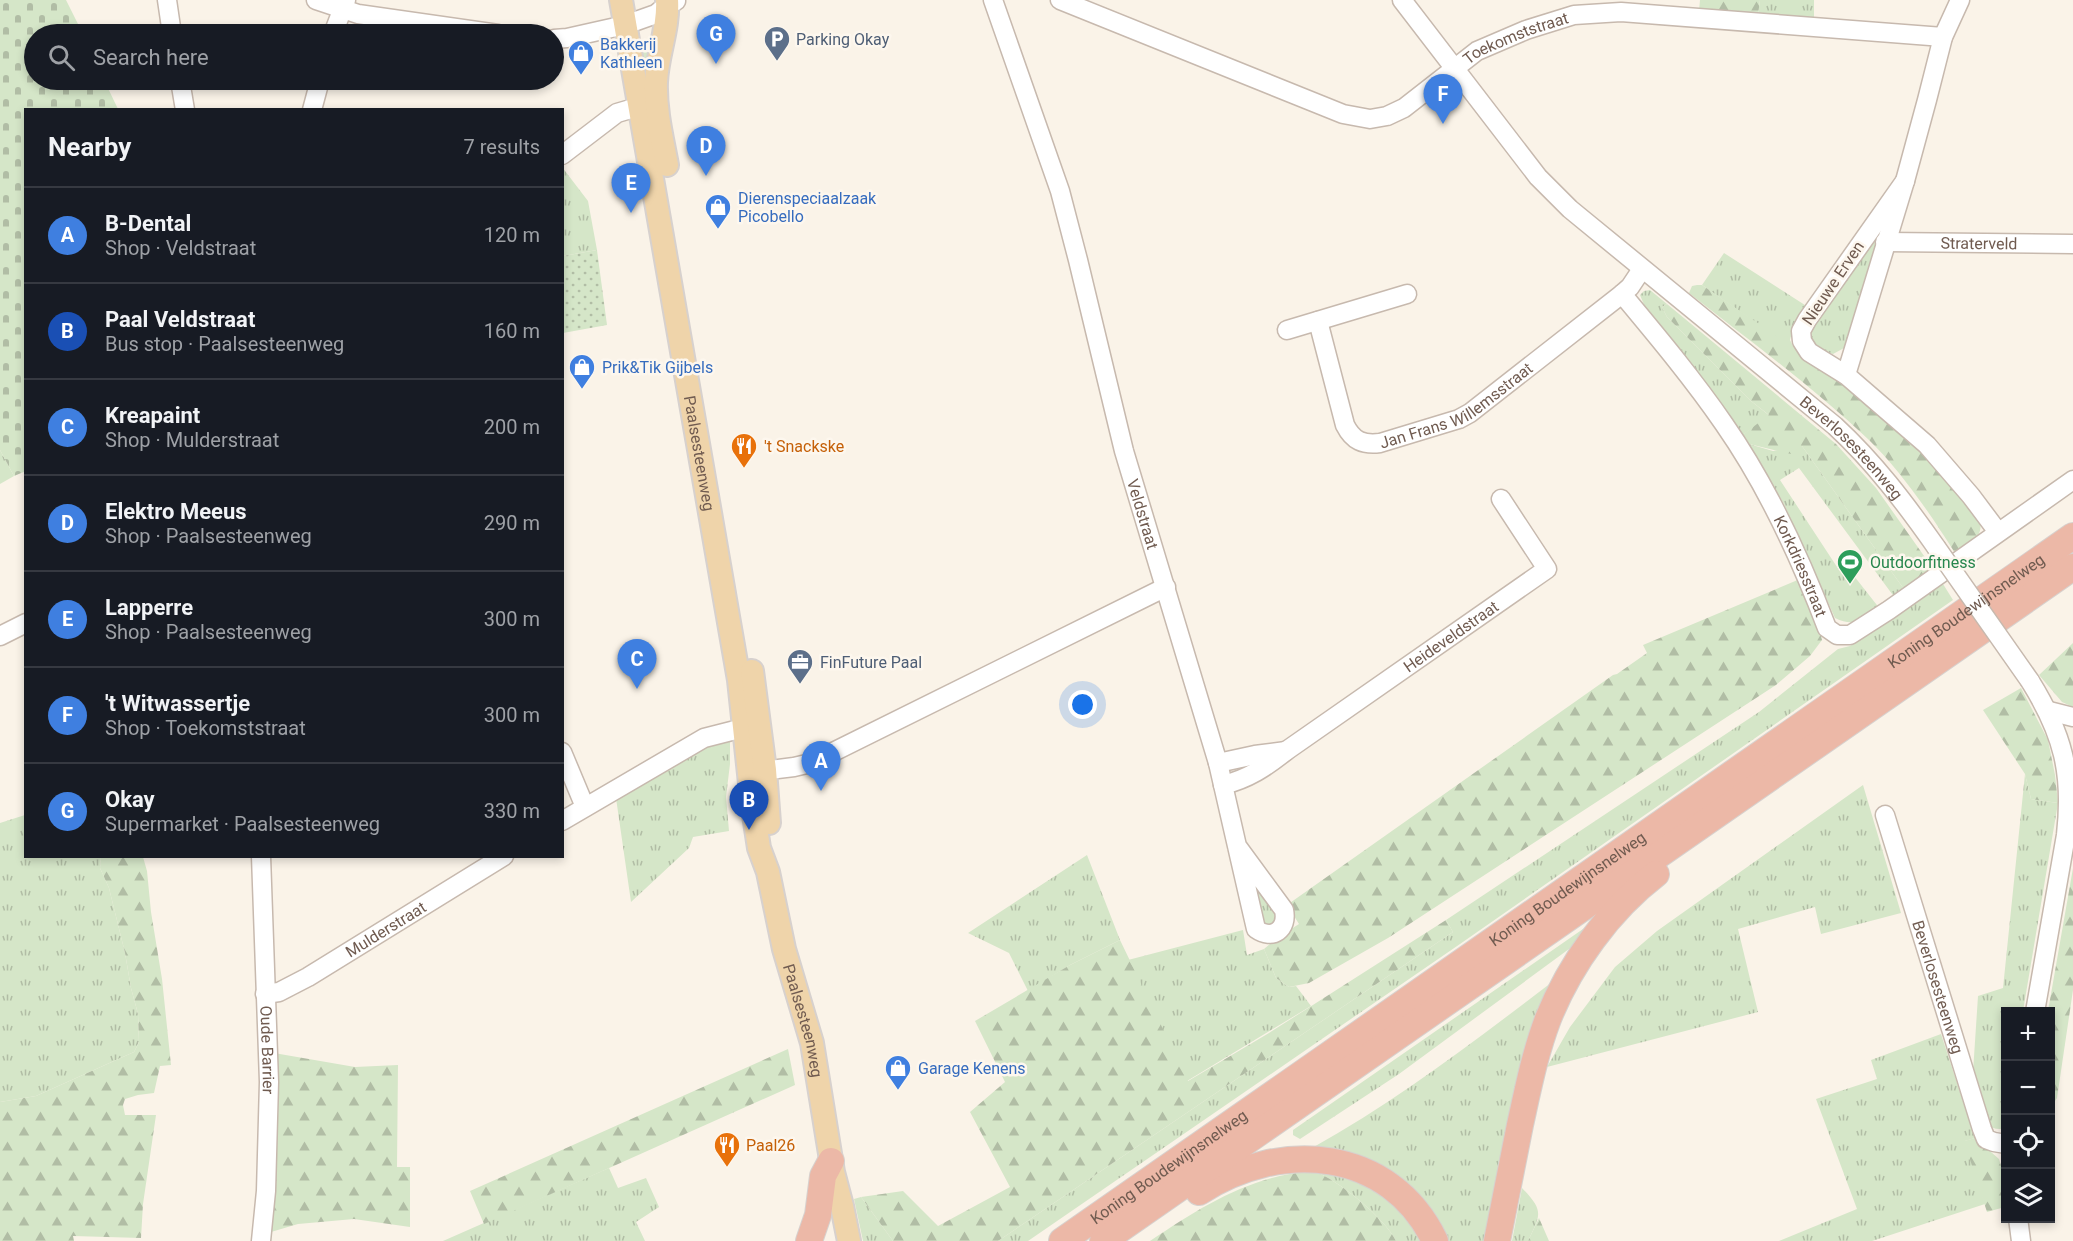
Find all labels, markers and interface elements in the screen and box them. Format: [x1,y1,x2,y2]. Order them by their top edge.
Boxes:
street label: Toekomststraat [1459,8,1571,68]
pin: G [696,14,736,64]
search box [24,24,564,90]
parking icon: Parking Okay [762,24,792,62]
place label: Parking Okay [796,30,890,49]
place label: Bakkerij Kathleen [600,35,662,72]
shop icon: Bakkerij Kathleen [566,38,596,76]
icon: search [45,41,78,74]
text: Search here [93,45,209,70]
pin: F [1424,74,1462,124]
pin: D [686,126,726,176]
text: Nearby [48,132,131,162]
text: 7 results [464,135,540,159]
pin: E [612,164,650,213]
place label: Dierenspeciaalzaak Picobello [738,189,877,226]
shop icon: Dierenspeciaalzaak Picobello [703,192,733,230]
text: B-Dental [105,211,191,236]
text: A [61,223,74,247]
text: 120 m [484,223,540,247]
street label: Straterveld [1940,233,2018,253]
text: Shop · Veldstraat [105,236,256,260]
street label: Nieuwe Erven [1798,238,1868,328]
text: Paal Veldstraat [105,307,255,332]
text: B [61,319,74,343]
text: 160 m [484,319,540,343]
text: Bus stop · Paalsesteenweg [105,332,344,356]
shop icon: Prik&Tik Gijbels [567,352,597,390]
place label: Prik&Tik Gijbels [602,358,713,377]
street label: Jan Frans Willemsstraat [1377,358,1536,452]
street label: Beverlosesteenweg [1796,392,1907,503]
street label: Paalsesteenweg [680,394,719,512]
text: Kreapaint [105,403,200,428]
text: C [61,415,74,439]
text: 200 m [484,415,540,439]
text: Shop · Mulderstraat [105,428,279,452]
restaurant icon: 't Snackske [729,431,759,469]
place label: 't Snackske [764,437,844,456]
street label: Veldstraat [1123,477,1163,551]
text: Elektro Meeus [105,499,247,524]
text: D [61,511,74,535]
text: 290 m [484,511,540,535]
street label: Korkdriesstraat [1770,512,1831,619]
text: Shop · Paalsesteenweg [105,524,312,548]
sports icon: Outdoorfitness [1835,547,1865,585]
street label: Koning Boudewijnsnelweg [1884,550,2048,672]
place label: Outdoorfitness [1870,553,1976,572]
text: Lapperre [105,595,193,620]
street label: Heideveldstraat [1400,596,1502,676]
text: E [62,607,73,631]
text: 300 m [484,607,540,631]
text: Shop · Paalsesteenweg [105,620,312,644]
pin: C [618,640,656,689]
office icon: FinFuture Paal [785,647,815,685]
place label: FinFuture Paal [820,653,922,672]
your location [1068,690,1097,719]
text: 't Witwassertje [105,691,250,716]
text: F [62,703,73,727]
text: 300 m [484,703,540,727]
text: Shop · Toekomststraat [105,716,306,740]
pin: A [802,742,840,791]
pin: B [730,780,768,830]
text: Okay [105,787,155,812]
text: G [61,799,74,823]
text: 330 m [484,799,540,823]
text: Supermarket · Paalsesteenweg [105,812,380,836]
street label: Koning Boudewijnsnelweg [1485,828,1649,950]
street label: Mulderstraat [342,897,429,961]
street label: Beverlosesteenweg [1909,918,1968,1056]
street label: Paalsesteenweg [779,962,827,1079]
street label: Oude Barrier [257,1005,279,1095]
map controls [2001,1007,2055,1223]
button: + [2001,1007,2055,1061]
shop icon: Garage Kenens [883,1053,913,1091]
place label: Garage Kenens [918,1059,1026,1078]
button: − [2001,1061,2055,1115]
street label: Koning Boudewijnsnelweg [1087,1106,1251,1228]
button: locate [2001,1115,2055,1169]
restaurant icon: Paal26 [712,1130,742,1168]
place label: Paal26 [746,1136,795,1155]
button: layers [2001,1169,2055,1223]

